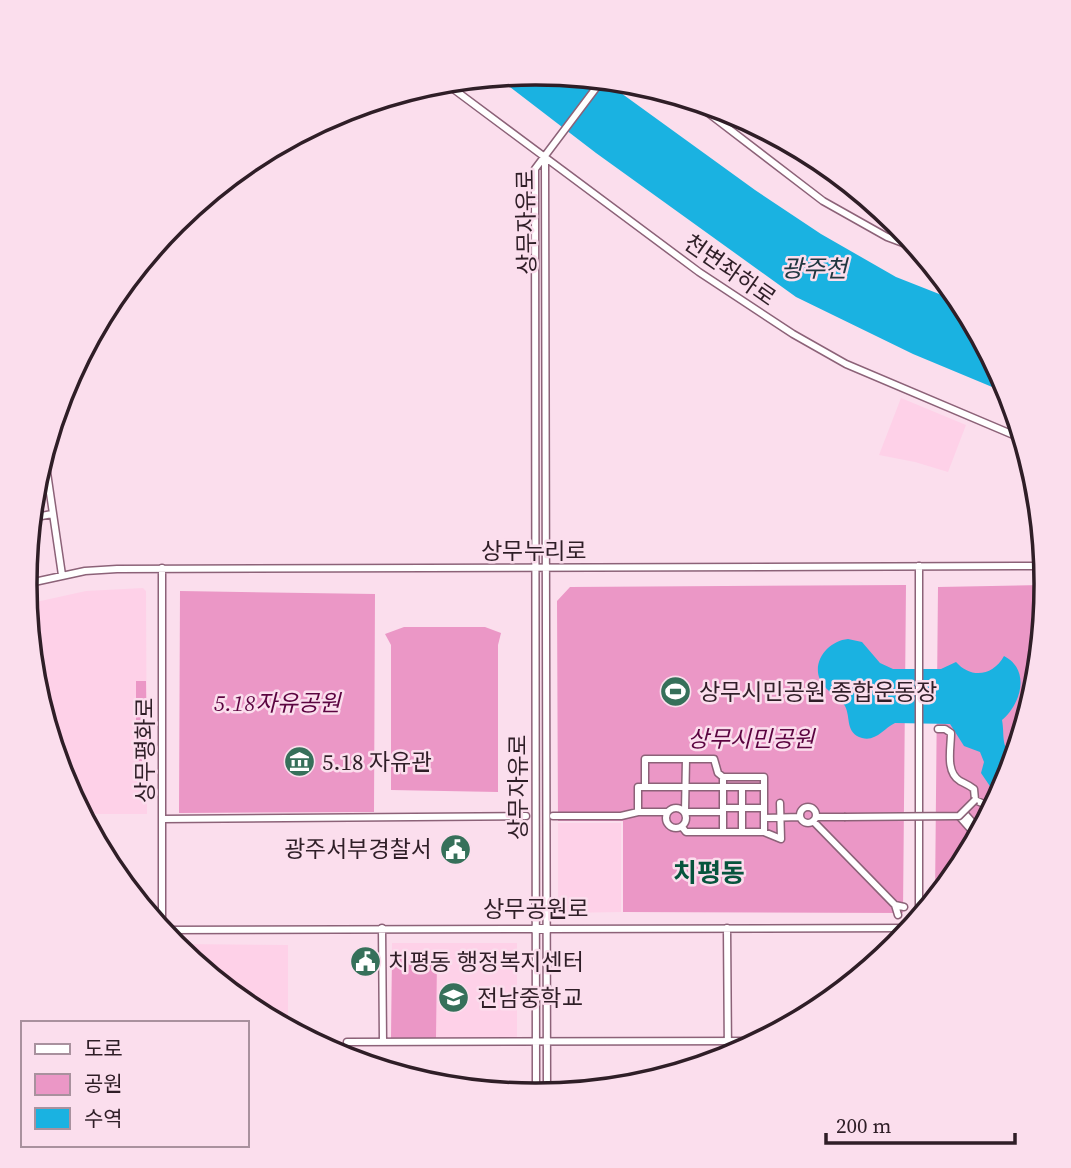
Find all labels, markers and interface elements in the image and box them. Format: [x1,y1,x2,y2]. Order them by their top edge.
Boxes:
street label: 상무자유로 [509,169,543,275]
street label: 천변좌하로 [677,227,783,313]
water label: 광주천 [781,252,850,285]
street label: 상무누리로 [481,535,587,567]
sports icon: 상무시민공원 종합운동장 [659,675,693,709]
place label: 상무시민공원 종합운동장 [699,676,937,708]
park label: 5.18자유공원 [214,687,342,719]
street label: 상무평화로 [129,697,161,803]
park label: 상무시민공원 [688,723,816,755]
street label: 상무자유로 [502,734,534,840]
museum icon: 5.18 자유관 [282,745,316,779]
place label: 5.18 자유관 [322,746,432,778]
public building icon: 광주서부경찰서 [438,832,472,866]
place label: 광주서부경찰서 [284,833,432,865]
district label: 치평동 [673,855,745,891]
street label: 상무공원로 [483,893,589,925]
public building icon: 치평동 행정복지센터 [348,945,382,979]
place label: 치평동 행정복지센터 [388,946,584,978]
school or university icon: 전남중학교 [437,981,471,1015]
place label: 전남중학교 [477,982,583,1014]
legend [21,1021,248,1147]
text: 도로 [84,1034,123,1063]
text: 공원 [84,1069,123,1098]
scale bar [826,1102,1015,1146]
text: 수역 [84,1104,123,1133]
text: 200 m [836,1111,891,1140]

